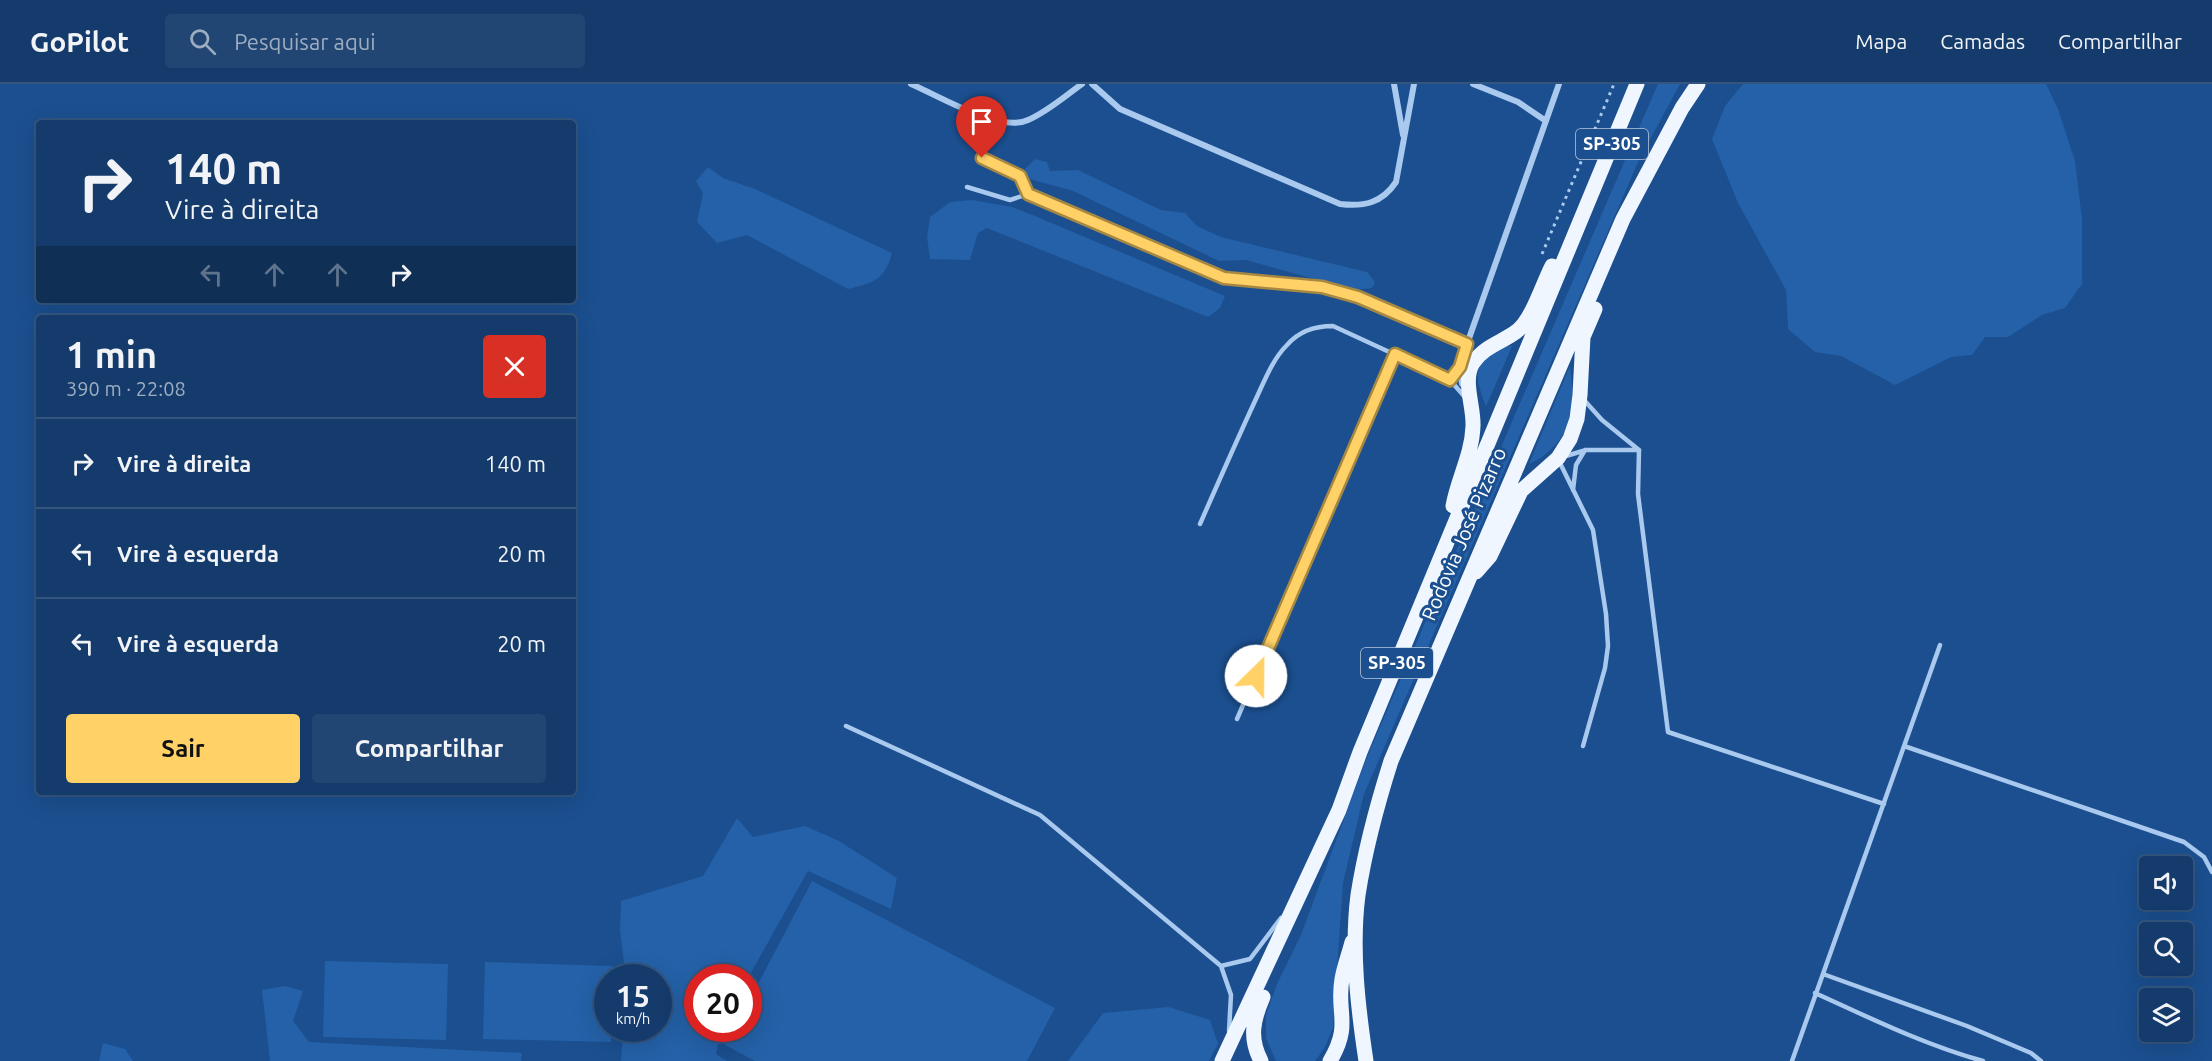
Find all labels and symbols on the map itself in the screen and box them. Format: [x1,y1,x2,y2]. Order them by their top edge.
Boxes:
pin [956,96,1007,158]
road number: SP-305 [1576,129,1648,159]
street label: Rodovia José Pizarro [1417,444,1510,624]
position arrow [1224,644,1288,708]
road number: SP-305 [1361,648,1433,678]
speed limit sign: 20 [684,964,762,1042]

